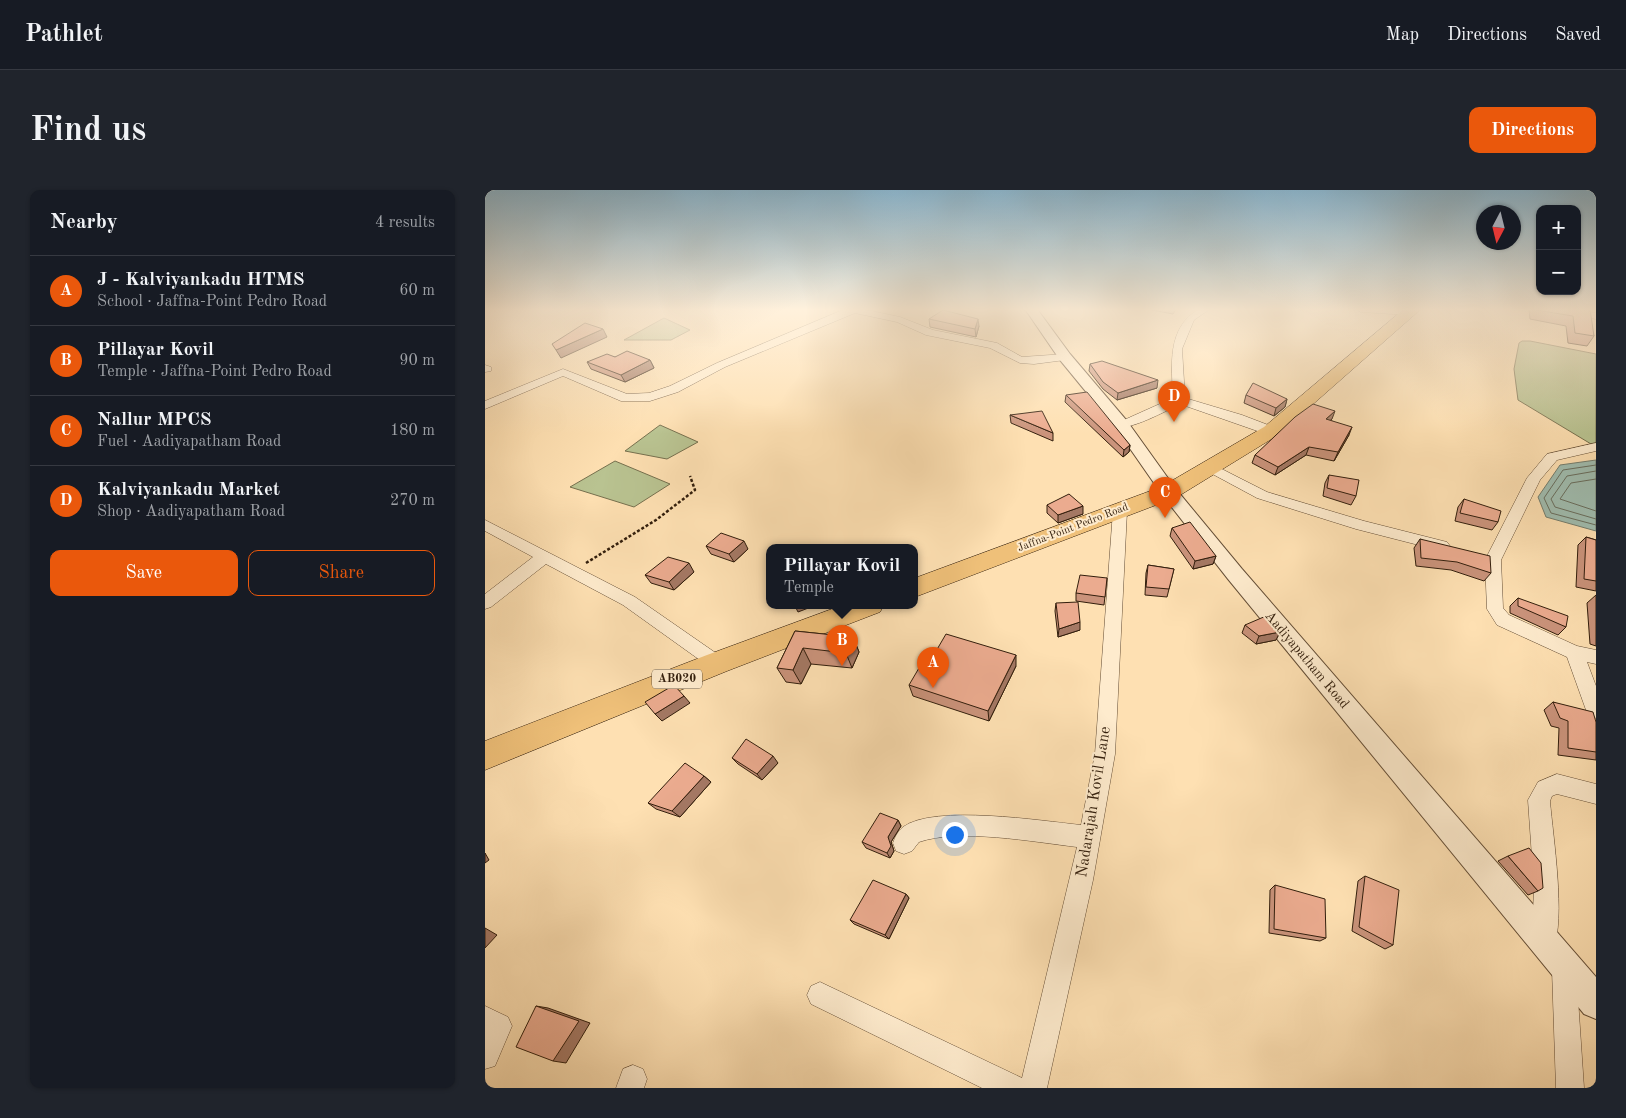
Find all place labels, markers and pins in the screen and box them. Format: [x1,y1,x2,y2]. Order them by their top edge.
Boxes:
pin: D [1158,381,1190,422]
pin: C [1149,477,1181,518]
pin: B [826,625,858,666]
pin: A [917,647,949,688]

